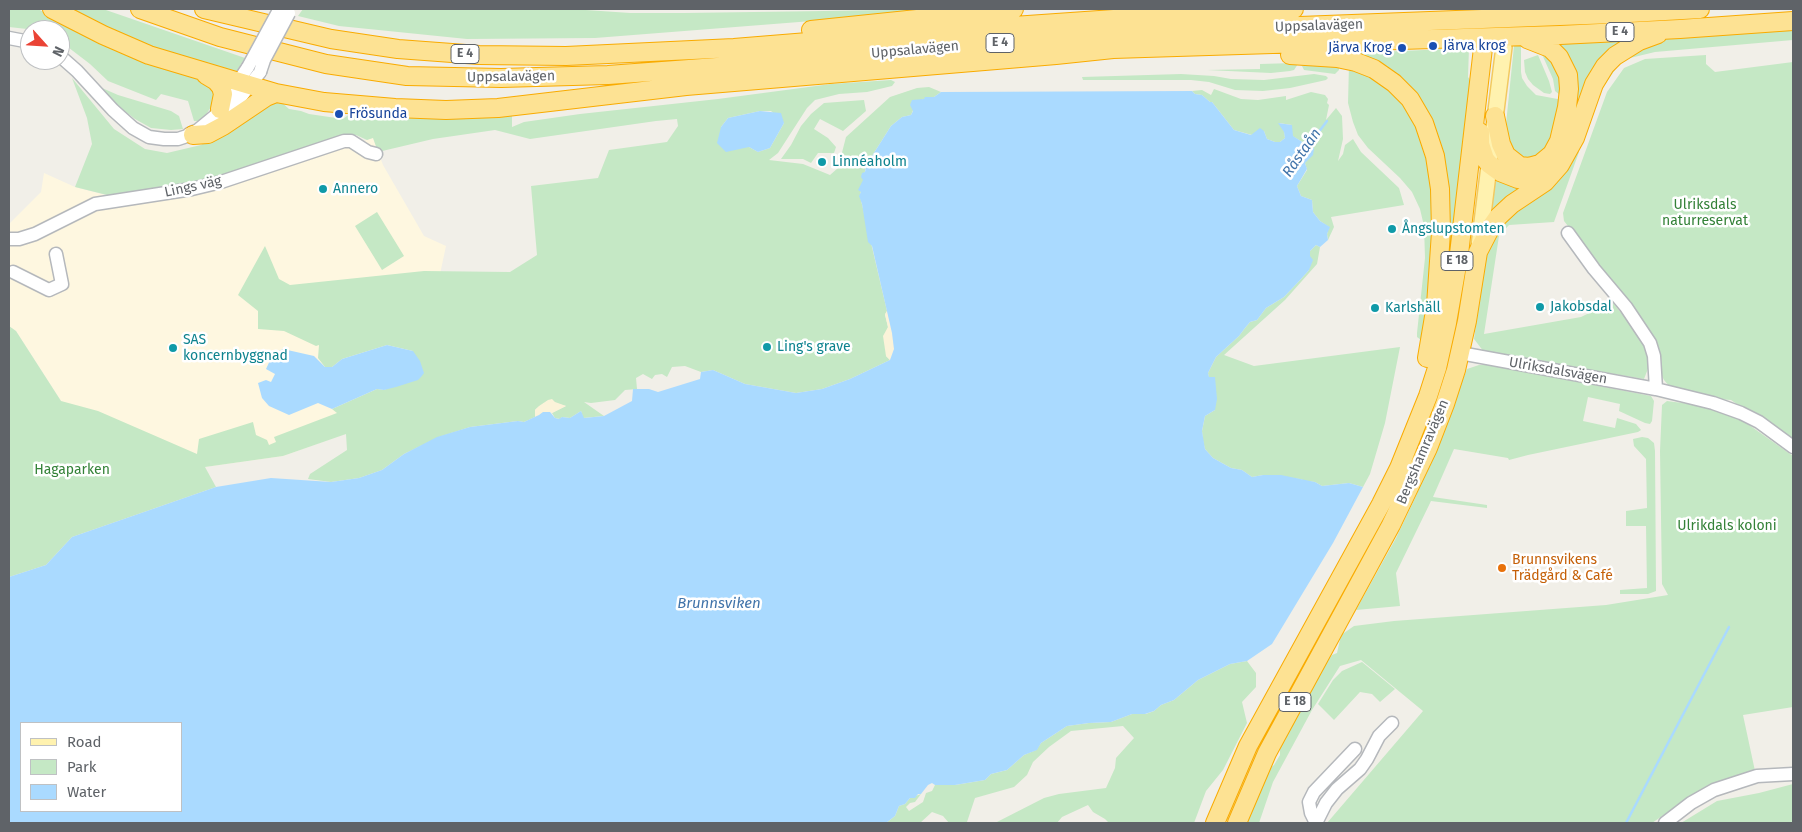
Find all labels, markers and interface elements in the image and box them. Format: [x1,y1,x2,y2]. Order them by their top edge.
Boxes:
street label: Uppsalavägen [1275,16,1363,36]
north arrow [20,20,70,70]
road number: E 4 [1606,22,1634,42]
road number: E 4 [986,34,1014,52]
street label: Uppsalavägen [870,38,960,62]
place label: Järva krog [1443,38,1506,54]
place label: Järva Krog [1328,40,1392,56]
marker: Järva krog [1427,40,1439,52]
marker: Järva Krog [1396,42,1408,54]
text: N [48,43,68,59]
road number: E 4 [451,44,479,64]
street label: Uppsalavägen [467,68,555,86]
place label: Frösunda [349,106,407,122]
marker: Frösunda [333,108,345,120]
water label: Råstaån [1279,125,1325,181]
place label: Linnéaholm [832,154,907,170]
marker: Linnéaholm [816,156,828,168]
street label: Lings väg [163,173,223,201]
place label: Annero [333,181,378,197]
marker: Annero [317,183,329,195]
park label: Ulriksdals naturreservat [1662,197,1748,230]
place label: Ångslupstomten [1402,221,1505,237]
marker: Ångslupstomten [1386,223,1398,235]
road number: E 18 [1441,252,1473,270]
place label: Jakobsdal [1550,299,1612,315]
place label: Karlshäll [1385,300,1441,316]
marker: Jakobsdal [1534,301,1546,313]
marker: Karlshäll [1369,302,1381,314]
place label: SAS koncernbyggnad [183,332,288,364]
place label: Ling's grave [777,339,851,355]
marker: Ling's grave [761,341,773,353]
marker: SAS koncernbyggnad [167,342,179,354]
street label: Ulriksdalsvägen [1507,354,1609,388]
street label: Bergshamravägen [1393,397,1453,507]
park label: Hagaparken [34,462,110,478]
park label: Ulrikdals koloni [1677,518,1777,534]
place label: Brunnsvikens Trädgård & Café [1512,552,1613,584]
marker: Brunnsvikens Trädgård & Café [1496,562,1508,574]
water label: Brunnsviken [677,595,761,613]
road number: E 18 [1279,692,1311,712]
legend [20,722,182,812]
text: Road [67,733,102,751]
text: Park [67,758,97,776]
text: Water [67,783,106,801]

